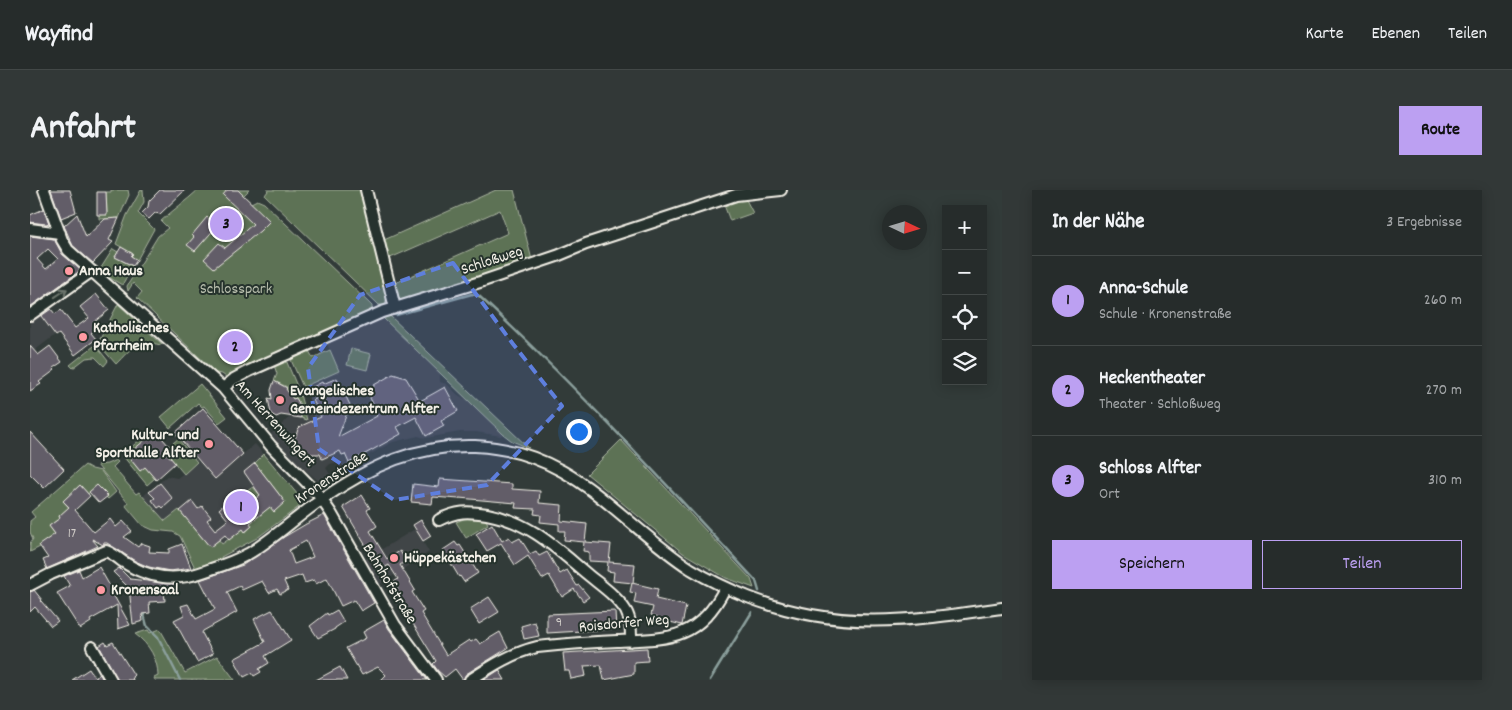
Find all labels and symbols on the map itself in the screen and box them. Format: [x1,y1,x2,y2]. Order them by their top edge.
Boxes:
pin: 3 [210,205,242,243]
north arrow [882,205,927,250]
street label: Schloßweg [458,240,526,282]
place label: Anna Haus [79,260,143,283]
marker: Anna Haus [63,265,75,277]
park label: Schlosspark [200,278,272,301]
one-way arrow [53,288,67,298]
place label: Katholisches Pfarrheim [93,317,170,358]
pin: 2 [219,328,251,366]
marker: Katholisches Pfarrheim [77,331,89,343]
street label: Am Herrenwingert [229,375,321,473]
place label: Evangelisches Gemeindezentrum Alfter [290,380,440,421]
marker: Evangelisches Gemeindezentrum Alfter [274,394,286,406]
your location [566,419,592,445]
place label: Kultur- und Sporthalle Alfter [95,424,200,465]
marker: Kultur- und Sporthalle Alfter [203,438,215,450]
street label: Kronenstraße [291,446,373,510]
pin: 1 [225,488,257,526]
house number: 17 [68,524,76,544]
street label: Bahnhofstraße [356,539,422,629]
place label: Hüppekästchen [404,547,496,570]
marker: Hüppekästchen [388,552,400,564]
place label: Kronensaal [111,579,179,602]
marker: Kronensaal [95,584,107,596]
street label: Roisdorfer Weg [578,609,670,639]
house number: 9 [556,613,562,633]

